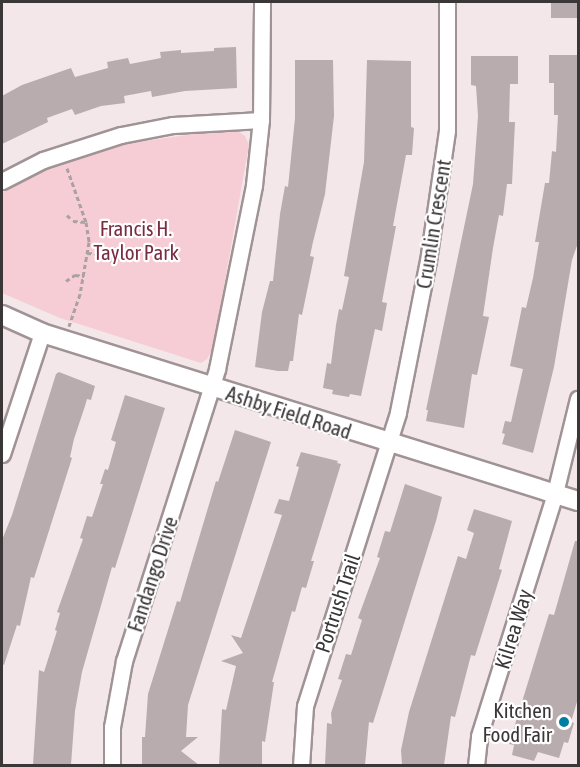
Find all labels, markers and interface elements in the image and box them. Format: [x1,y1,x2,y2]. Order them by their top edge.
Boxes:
street label: Crumlin Crescent [410,158,456,290]
park label: Francis H. Taylor Park [93,215,179,265]
street label: Ashby Field Road [223,380,355,444]
street label: Fandango Drive [121,513,183,635]
street label: Portrush Trail [309,550,365,656]
street label: Kilrea Way [489,586,537,672]
place label: Kitchen Food Fair [483,697,552,747]
marker: Kitchen Food Fair [557,715,571,729]

